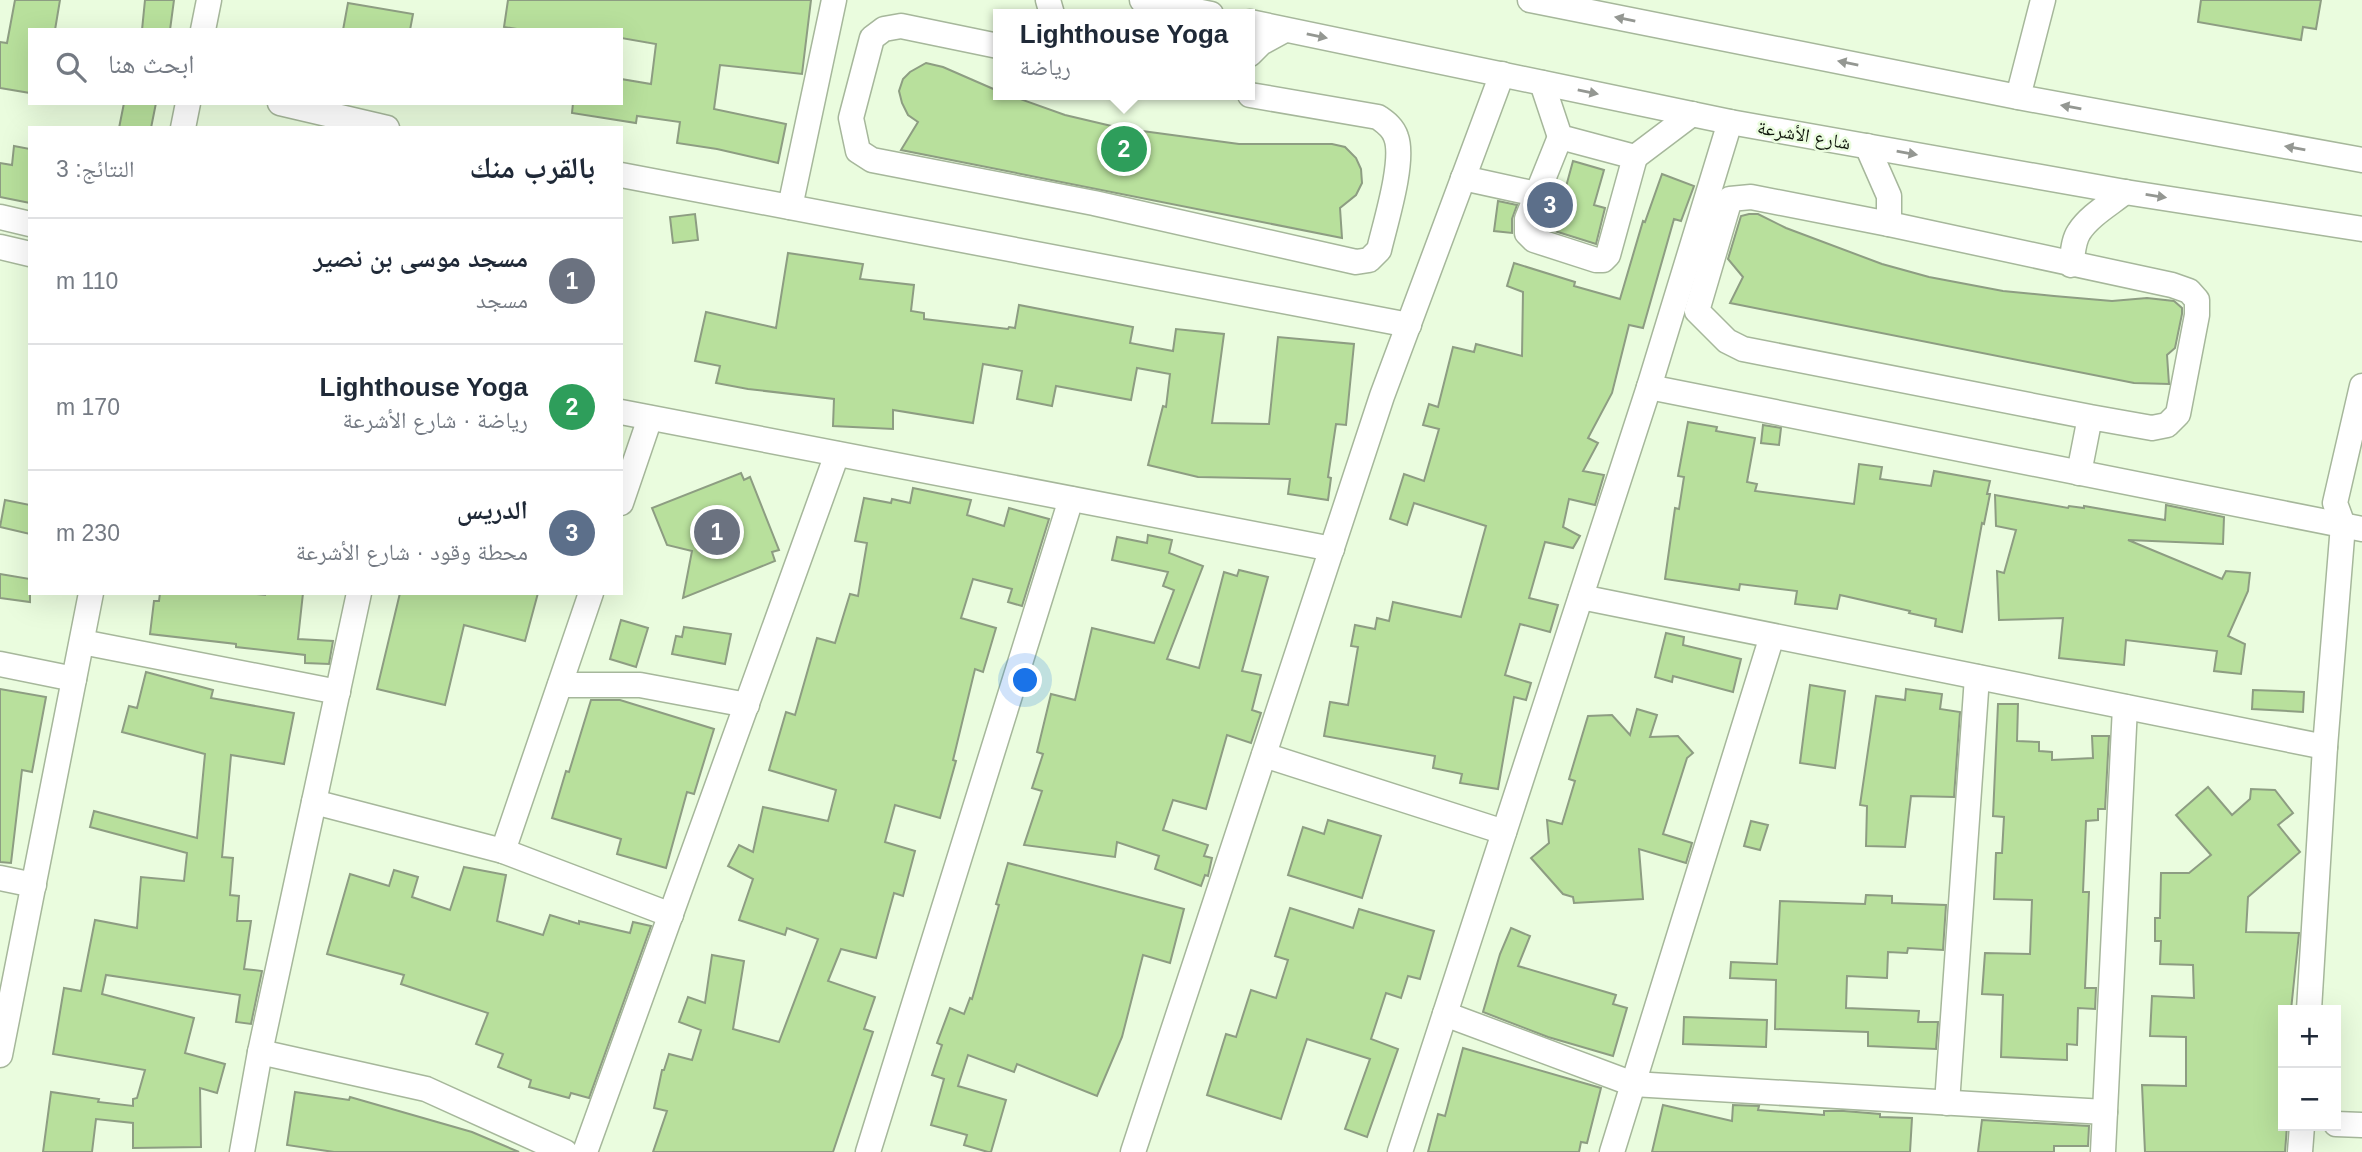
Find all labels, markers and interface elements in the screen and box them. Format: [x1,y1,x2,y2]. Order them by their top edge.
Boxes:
popup [993,9,1255,100]
one-way arrow [1614,13,1636,24]
text: Lighthouse Yoga [1020,19,1228,49]
search box [28,28,623,105]
one-way arrow [1306,31,1328,42]
icon: search [52,48,90,86]
text: ابحث هنا [108,49,195,79]
text: رياضة [1020,54,1071,80]
one-way arrow [1837,58,1859,69]
one-way arrow [1577,87,1599,98]
one-way arrow [2060,101,2082,112]
street label: شارع الأشرعة [1756,116,1852,154]
pin: 2 [1101,123,1147,175]
one-way arrow [2284,142,2306,153]
one-way arrow [1896,148,1918,159]
text: بالقرب منك [470,151,595,184]
text: النتائج: 3 [56,156,134,182]
pin: 3 [1527,179,1573,231]
one-way arrow [2145,191,2167,202]
text: مسجد موسى بن نصير [314,243,528,273]
text: 110 m [56,268,118,294]
text: 1 [566,268,578,294]
text: مسجد [476,287,528,313]
text: Lighthouse Yoga [320,372,528,402]
text: 170 m [56,394,120,420]
text: 2 [566,394,578,420]
text: رياضة · شارع الأشرعة [343,407,528,433]
text: الدريس [457,495,528,525]
pin: 1 [694,506,740,558]
text: 230 m [56,520,120,546]
text: 3 [566,520,578,546]
text: محطة وقود · شارع الأشرعة [296,539,528,565]
your location [1008,663,1042,697]
map controls [2278,1005,2341,1131]
button: + [2278,1005,2341,1068]
button: − [2278,1068,2341,1131]

